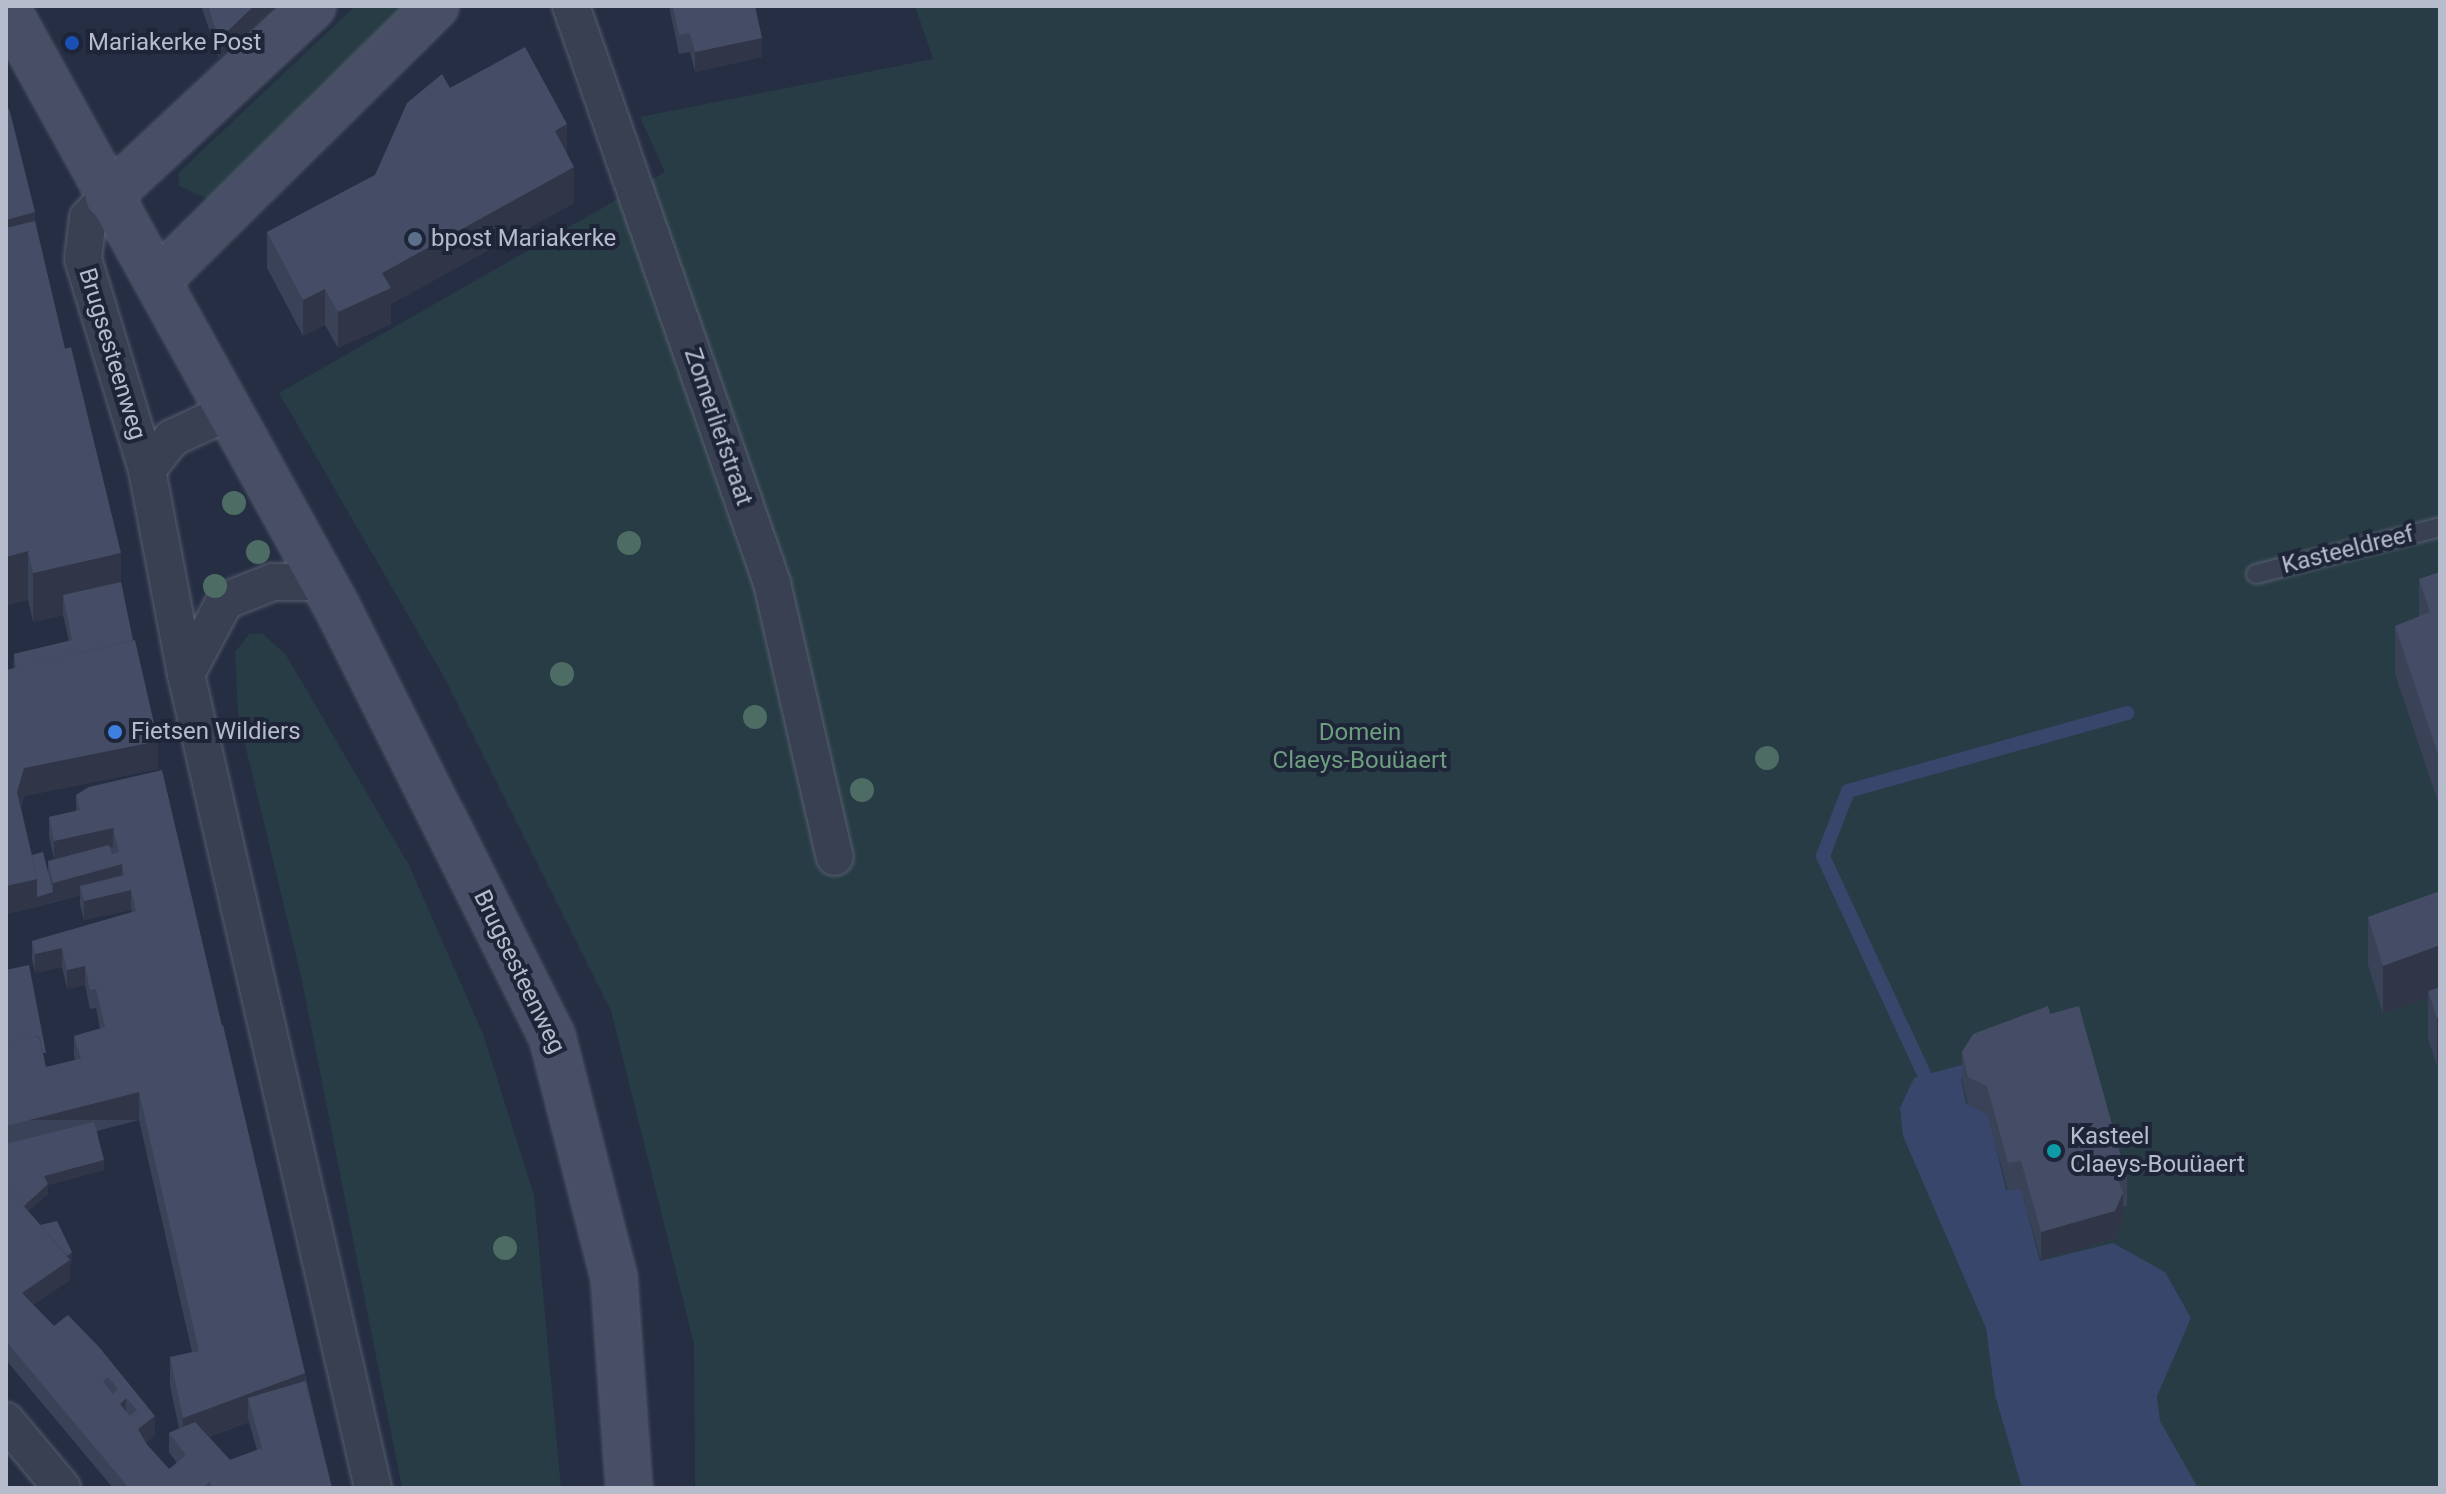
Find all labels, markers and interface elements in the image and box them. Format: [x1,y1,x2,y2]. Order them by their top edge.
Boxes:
place label: Mariakerke Post [88,29,261,57]
marker: Mariakerke Post [63,34,81,52]
place label: bpost Mariakerke [431,225,616,253]
marker: bpost Mariakerke [406,230,424,248]
street label: Brugsesteenweg [72,265,152,443]
street label: Zomerliefstraat [678,345,758,509]
street label: Kasteeldreef [2279,520,2417,580]
place label: Fietsen Wildiers [131,718,301,746]
park label: Domein Claeys-Bouüaert [1273,719,1447,775]
marker: Fietsen Wildiers [106,723,124,741]
street label: Brugsesteenweg [467,886,571,1058]
place label: Kasteel Claeys-Bouüaert [2070,1123,2245,1179]
marker: Kasteel Claeys-Bouüaert [2045,1142,2063,1160]

